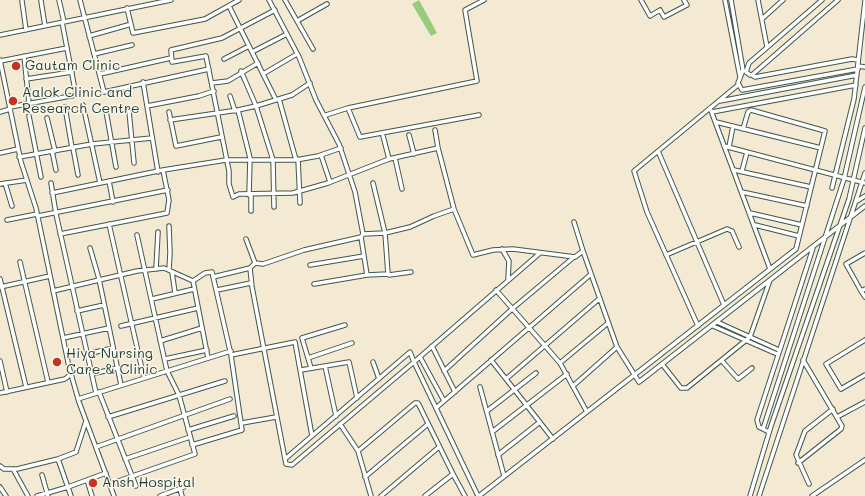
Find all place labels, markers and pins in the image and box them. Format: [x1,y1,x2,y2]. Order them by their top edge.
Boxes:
place label: Gautam Clinic [25,58,120,74]
marker: Gautam Clinic [10,60,22,72]
place label: Aalok Clinic and Research Centre [22,85,140,118]
marker: Aalok Clinic and Research Centre [7,95,19,107]
place label: Hiya Nursing Care & Clinic [66,346,158,378]
marker: Hiya Nursing Care & Clinic [51,356,63,368]
place label: Ansh Hospital [102,475,195,491]
marker: Ansh Hospital [87,477,99,489]

